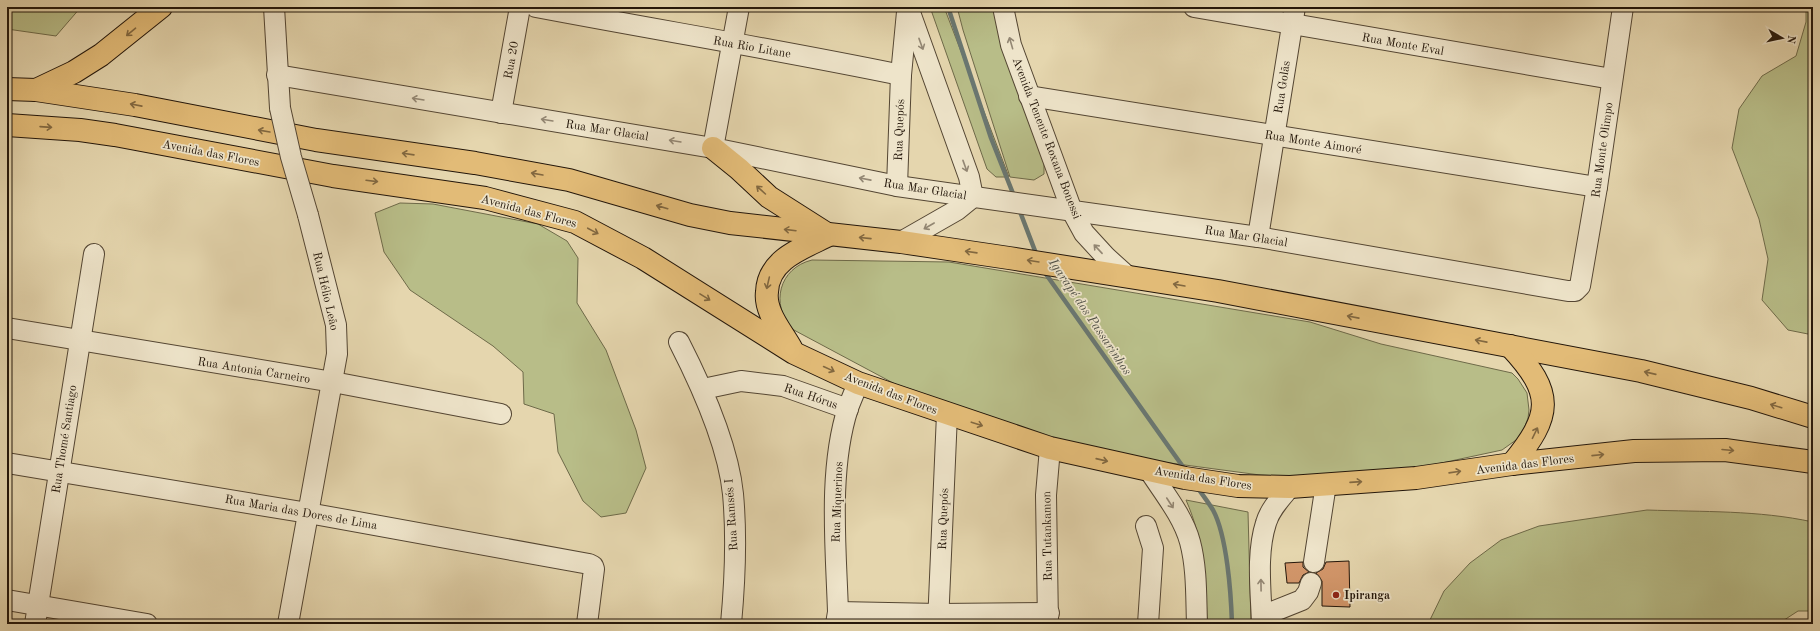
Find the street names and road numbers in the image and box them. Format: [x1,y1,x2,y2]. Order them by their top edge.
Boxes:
street label: Rua Monte Eval [1361,32,1445,58]
street label: Rua Rio Litane [712,35,792,61]
street label: Rua 20 [503,40,521,80]
street label: Avenida Tenente Roxana Bonessi [1010,56,1082,221]
street label: Rua Golãs [1273,60,1293,114]
street label: Rua Quepós [893,99,907,161]
street label: Rua Monte Olimpo [1590,102,1616,199]
street label: Rua Mar Glacial [564,118,649,143]
street label: Rua Monte Aimoré [1263,129,1363,157]
street label: Avenida das Flores [161,139,260,169]
street label: Rua Mar Glacial [882,177,967,202]
street label: Avenida das Flores [480,193,578,231]
street label: Rua Mar Glacial [1203,224,1288,249]
street label: Rua Hélio Leão [310,251,340,332]
street label: Rua Antonia Carneiro [197,356,311,386]
street label: Avenida das Flores [842,371,939,417]
street label: Rua Hórus [782,382,839,412]
street label: Rua Thomé Santiago [51,384,79,494]
street label: Avenida das Flores [1475,453,1575,477]
street label: Rua Miquerinos [831,461,845,543]
street label: Avenida das Flores [1153,465,1253,493]
street label: Rua Ramsés I [723,478,741,551]
street label: Rua Quepós [937,488,951,550]
street label: Rua Tutankamon [1041,490,1055,581]
street label: Rua Maria das Dores de Lima [224,494,378,532]

